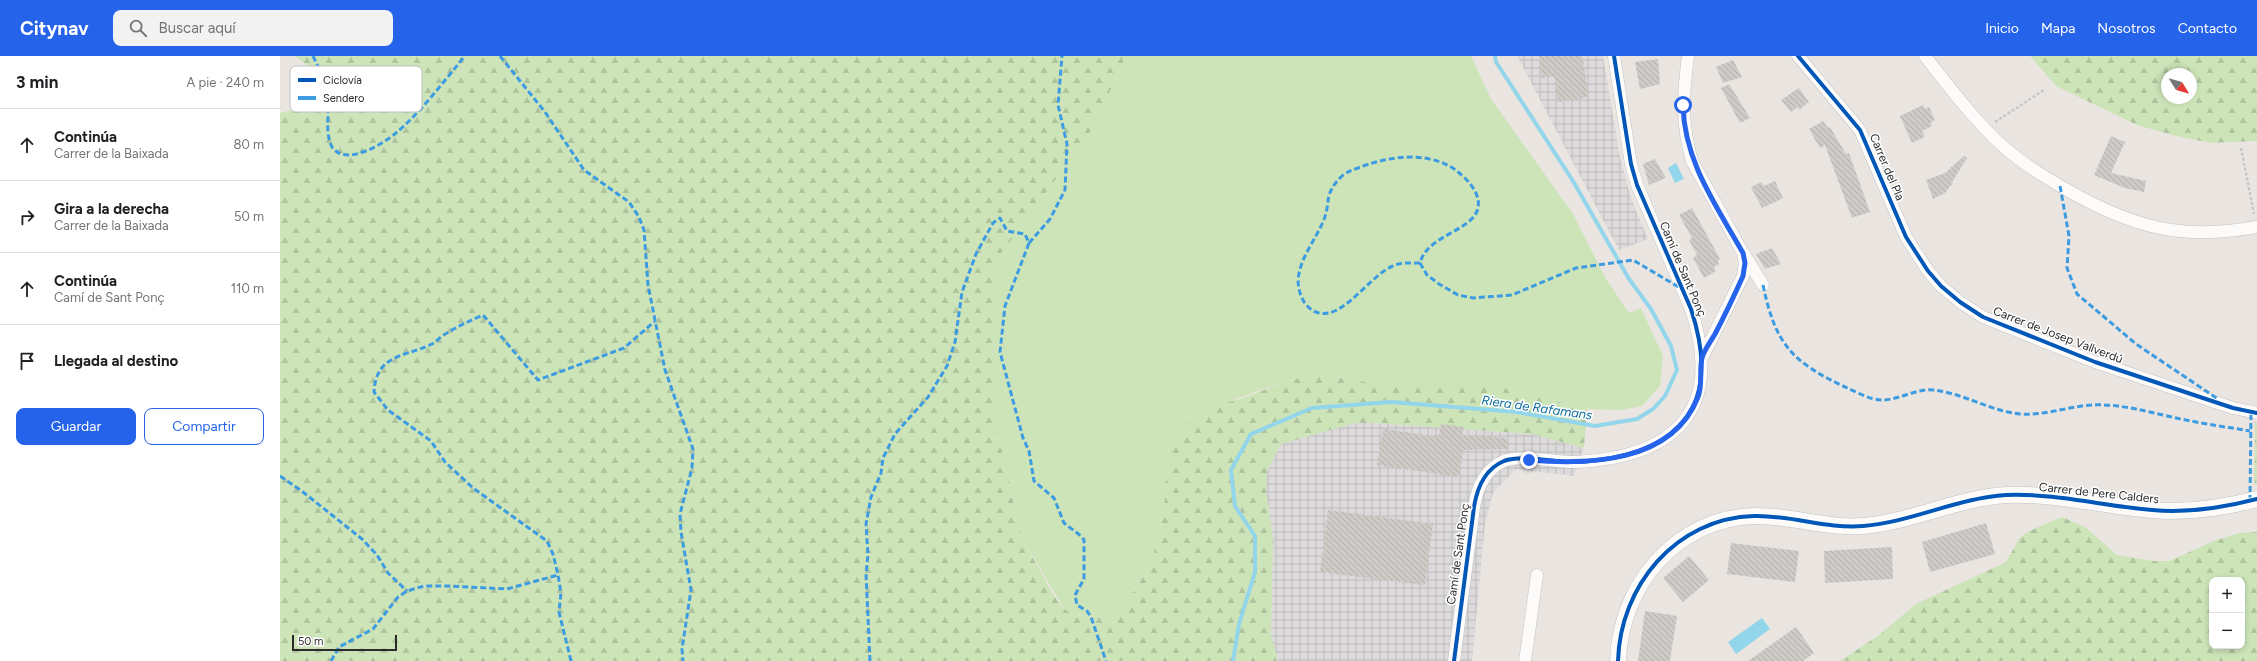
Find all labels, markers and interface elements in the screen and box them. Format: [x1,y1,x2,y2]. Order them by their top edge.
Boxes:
search box [113,10,393,46]
text: Citynav [20,17,89,40]
icon: search [127,17,149,39]
text: Buscar aquí [159,19,236,37]
text: Inicio [1985,20,2019,37]
text: Mapa [2041,20,2075,37]
text: Nosotros [2097,20,2156,37]
text: Contacto [2178,20,2237,37]
legend [290,66,422,112]
north arrow [2161,68,2197,104]
text: 3 min [16,72,58,92]
text: Ciclovía [323,74,362,87]
text: A pie · 240 m [187,75,264,90]
text: Sendero [323,92,364,105]
route start [1674,96,1692,114]
text: Continúa [54,128,117,146]
street label: Carrer del Pla [1867,131,1907,203]
icon: ahead [16,134,38,156]
text: 80 m [233,137,264,152]
text: Carrer de la Baixada [54,146,169,161]
text: Gira a la derecha [54,200,169,218]
icon: right [16,206,38,228]
text: 50 m [234,209,264,224]
text: Carrer de la Baixada [54,218,169,233]
street label: Camí de Sant Ponç [1657,219,1710,319]
text: Continúa [54,272,117,290]
icon: ahead [16,278,38,300]
text: 110 m [231,281,264,296]
text: Camí de Sant Ponç [54,290,164,305]
street label: Carrer de Josep Vallverdú [1991,304,2125,366]
icon: arrive [16,350,38,372]
text: Llegada al destino [54,352,178,370]
water label: Riera de Rafamans [1481,392,1593,423]
button: Guardar [16,408,136,445]
button: Compartir [144,408,264,445]
route end [1520,451,1538,469]
street label: Carrer de Pere Calders [2038,480,2160,506]
street label: Camí de Sant Ponç [1444,502,1472,605]
map controls [2209,577,2245,649]
button: + [2209,577,2245,613]
button: − [2209,613,2245,649]
scale bar [292,633,397,652]
text: 50 m [298,635,323,648]

